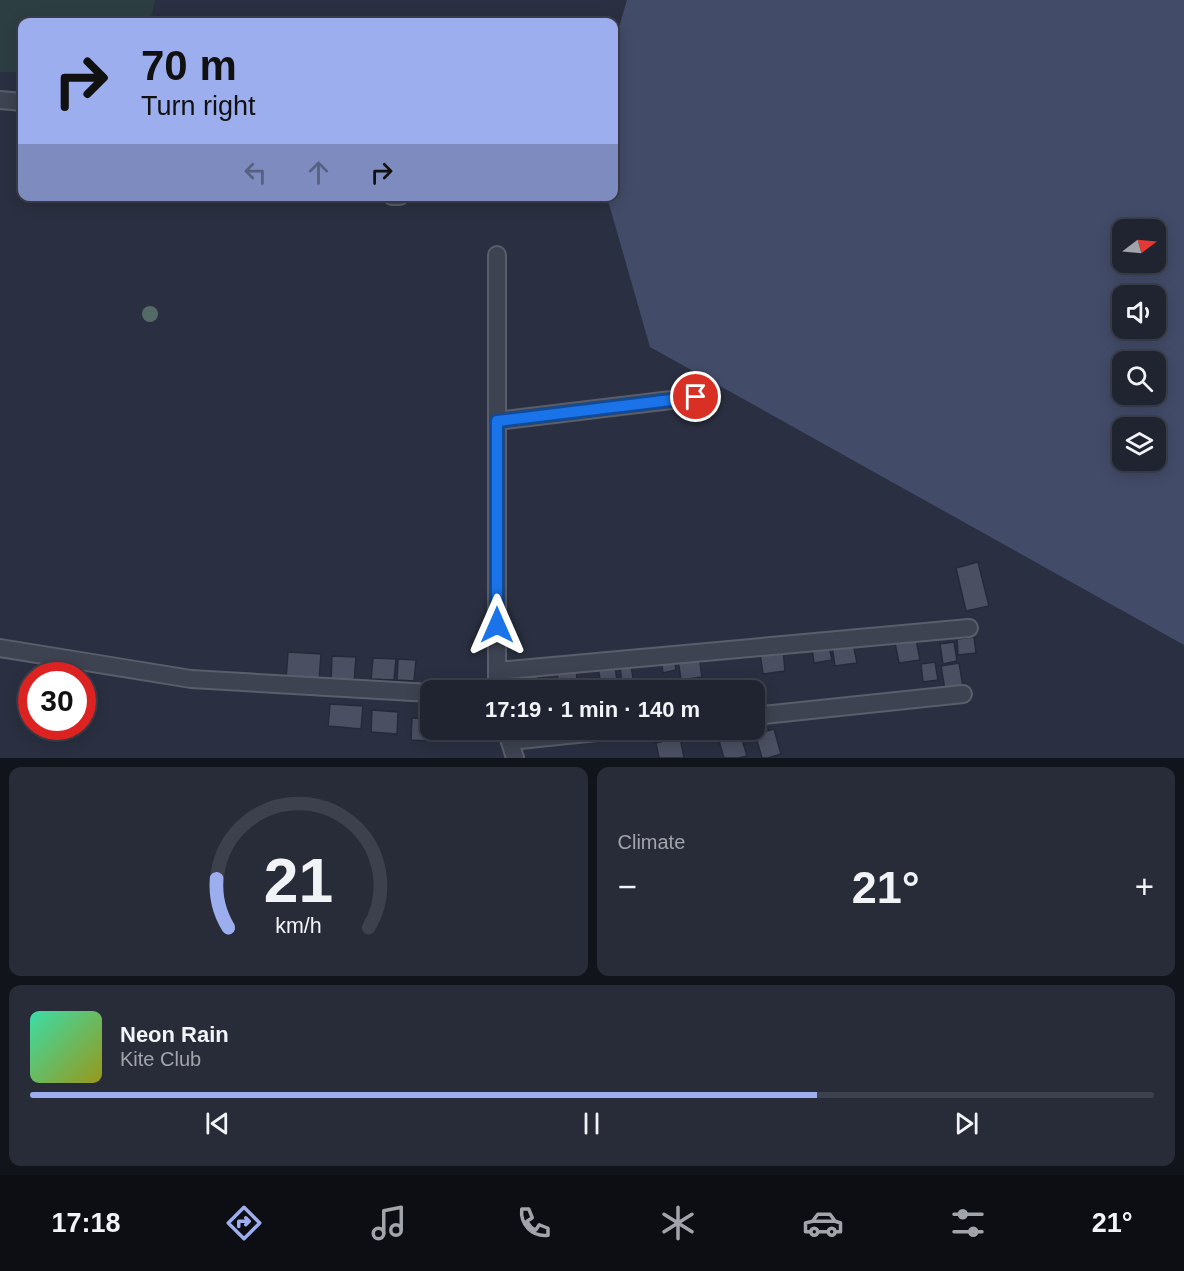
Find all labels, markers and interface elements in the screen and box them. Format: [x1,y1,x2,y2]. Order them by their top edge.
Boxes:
icon: right [42,42,120,120]
text: 70 m [141,42,237,89]
text: Turn right [141,91,256,121]
icon: left [239,156,272,189]
icon: ahead [302,156,335,189]
icon: right [365,156,398,189]
north arrow [1112,219,1166,273]
map controls [1112,219,1166,471]
button: sound [1112,285,1166,339]
button: search [1112,351,1166,405]
pin [670,371,721,422]
icon: arrive [679,380,712,413]
button: layers [1112,417,1166,471]
position arrow [465,593,529,657]
speed limit sign: 30 [18,662,96,740]
text: 17:19 · 1 min · 140 m [485,697,700,722]
text: Climate [618,831,685,853]
text: 21 [264,846,333,915]
text: 21° [852,862,920,913]
text: − [618,868,637,905]
text: + [1135,868,1154,905]
text: km/h [275,915,321,939]
text: Neon Rain [120,1022,229,1047]
text: Kite Club [120,1048,201,1070]
icon: previous [201,1107,234,1140]
icon: pause [575,1107,608,1140]
icon: next [950,1107,983,1140]
icon: directions [223,1202,265,1244]
icon: music [368,1202,410,1244]
icon: phone [513,1202,555,1244]
icon: climate [657,1202,699,1244]
icon: car [802,1202,844,1244]
icon: filters [947,1202,989,1244]
text: 17:18 [51,1208,120,1238]
text: 21° [1092,1208,1133,1238]

